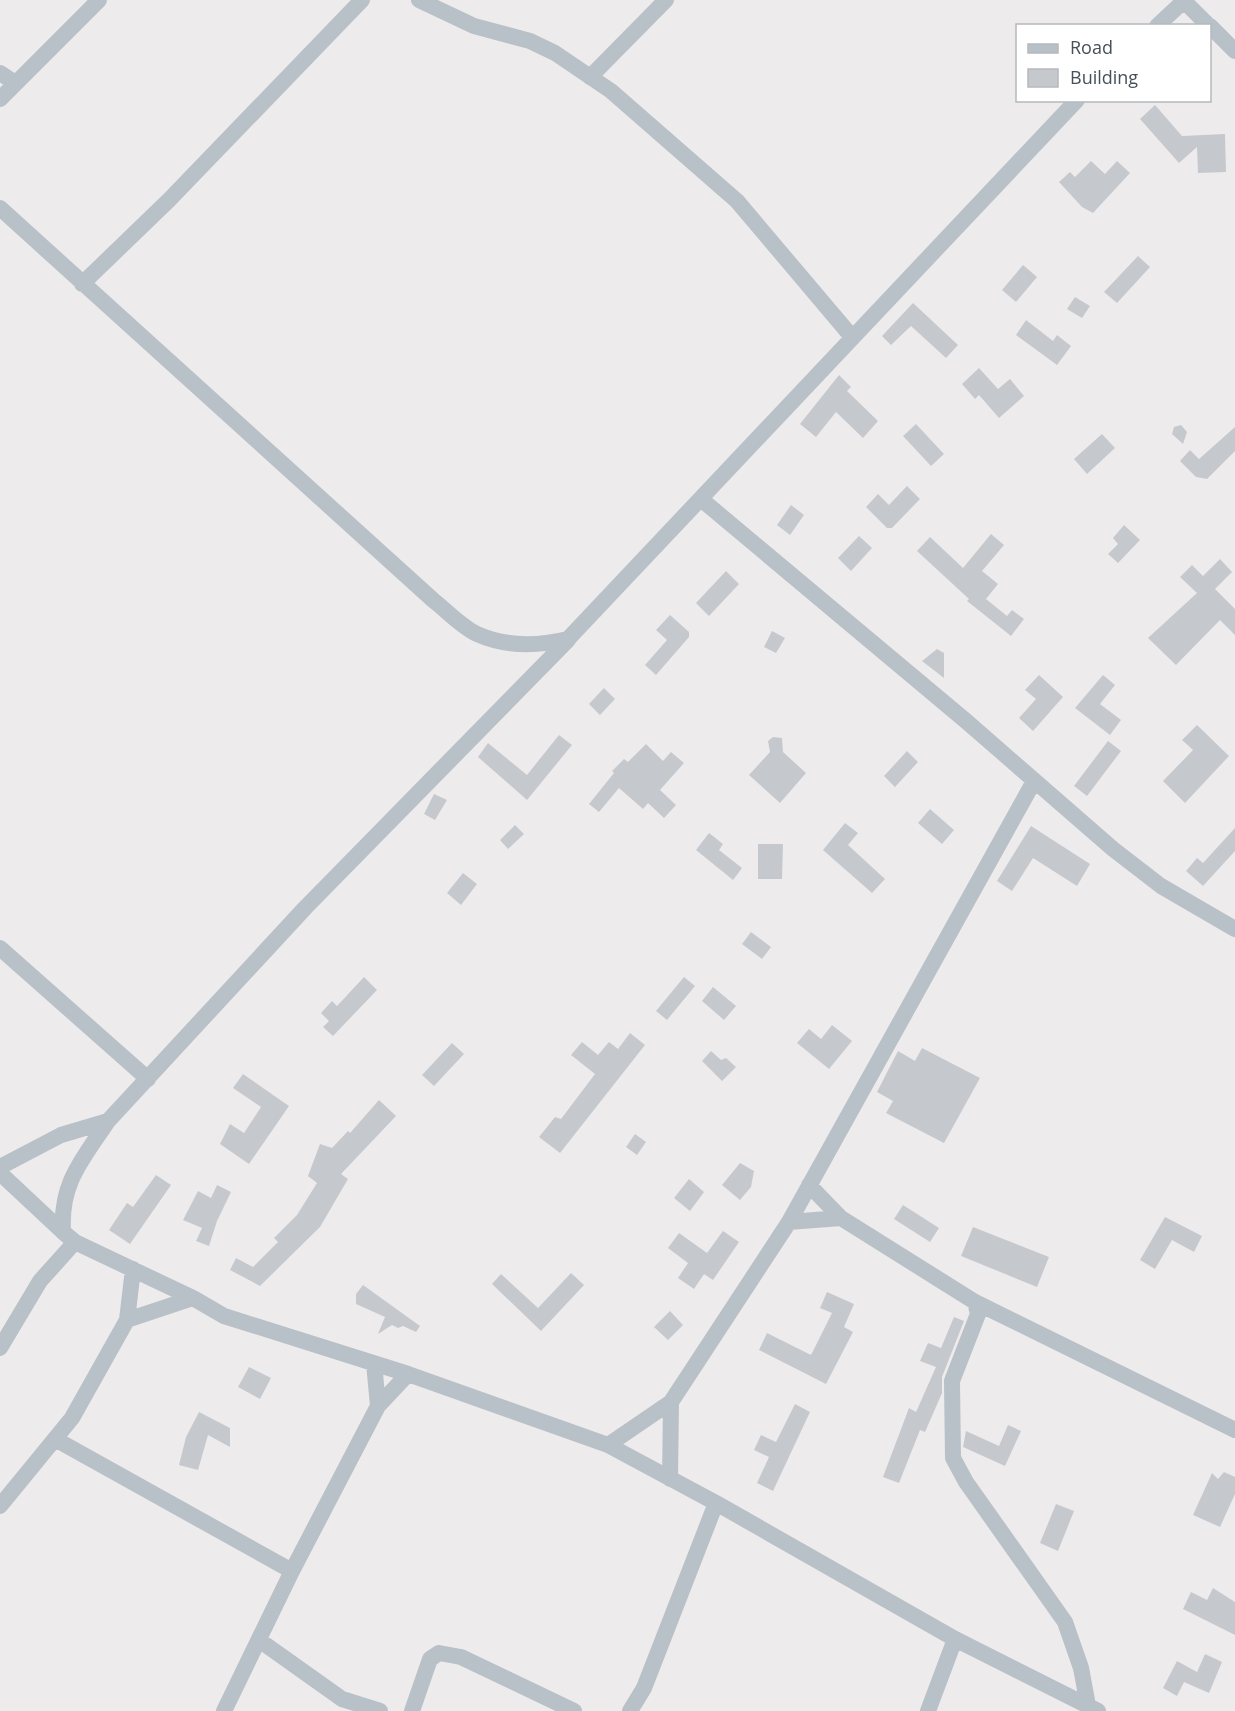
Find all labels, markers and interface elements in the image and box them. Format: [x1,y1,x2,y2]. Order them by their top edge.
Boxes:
legend [1016,24,1211,102]
text: Road [1070,35,1113,59]
text: Building [1070,65,1138,89]

